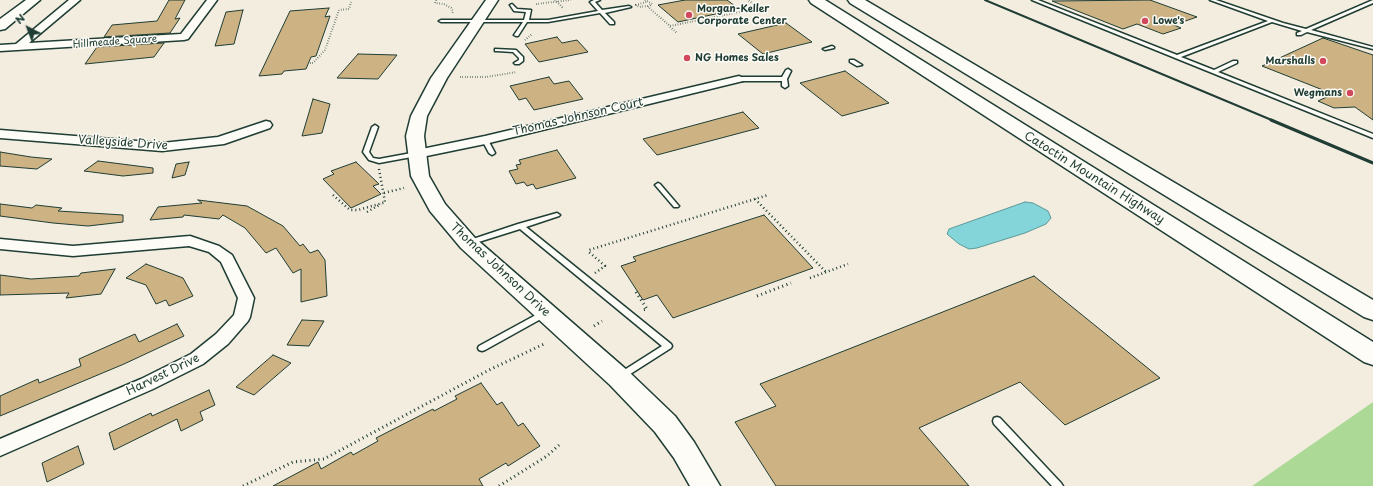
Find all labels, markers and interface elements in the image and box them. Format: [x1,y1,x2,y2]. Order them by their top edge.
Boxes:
place label: Morgan-Keller Corporate Center [697,3,787,26]
north arrow [8,8,48,48]
text: N [11,9,29,28]
marker: Morgan-Keller Corporate Center [684,10,694,20]
place label: Lowe's [1153,15,1184,27]
marker: Lowe's [1140,16,1150,26]
street label: Hillmeade Square [72,33,158,51]
place label: NG Homes Sales [695,52,779,64]
marker: NG Homes Sales [682,53,692,63]
place label: Marshalls [1265,55,1315,67]
marker: Marshalls [1318,56,1328,66]
place label: Wegmans [1294,87,1342,99]
marker: Wegmans [1345,88,1355,98]
street label: Thomas Johnson Court [511,95,645,139]
street label: Catoctin Mountain Highway [1021,129,1167,227]
street label: Valleyside Drive [78,133,168,153]
street label: Thomas Johnson Drive [447,220,553,320]
street label: Harvest Drive [124,351,202,399]

